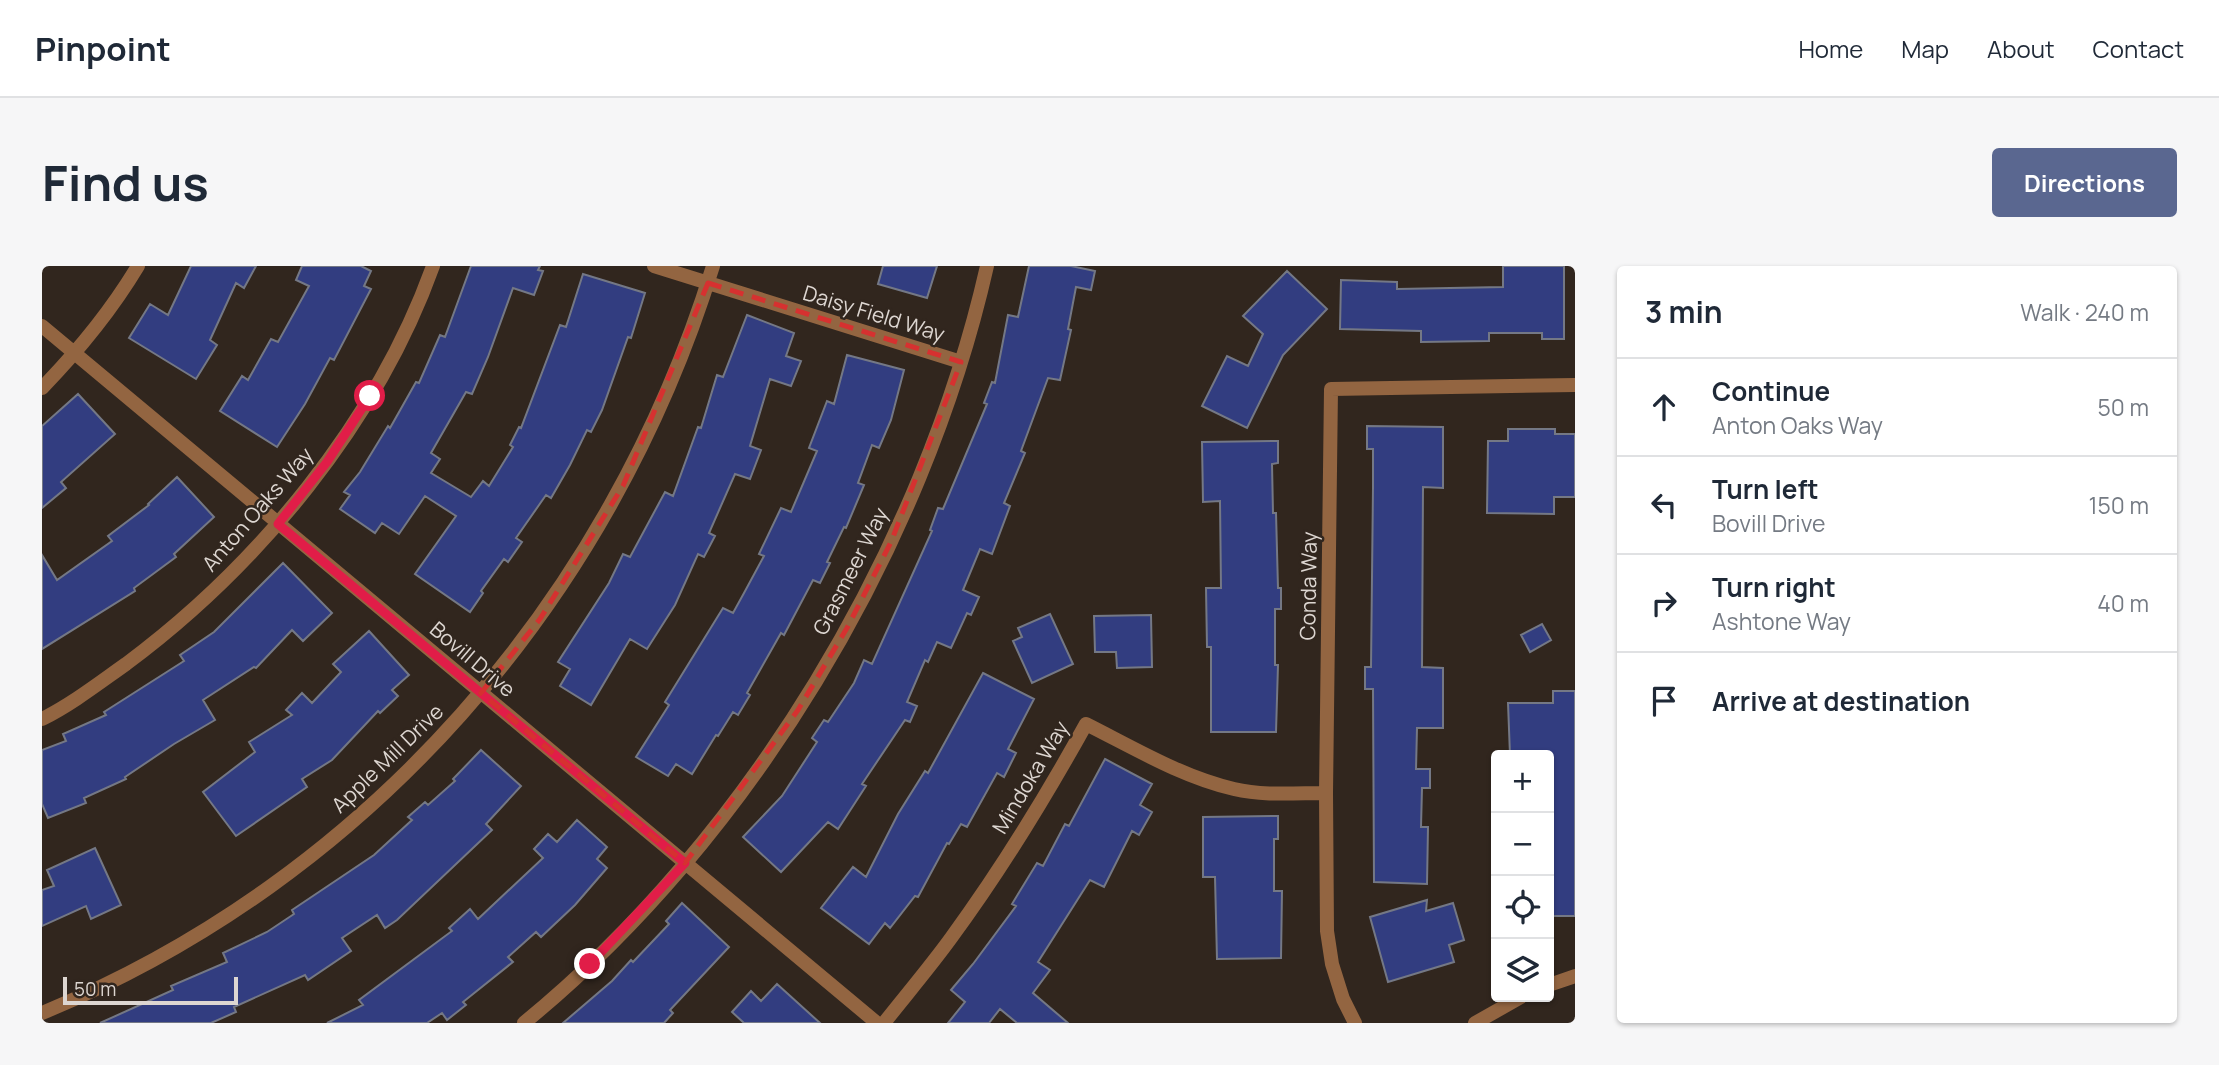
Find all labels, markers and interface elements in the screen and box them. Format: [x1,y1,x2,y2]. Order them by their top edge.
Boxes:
text: Pinpoint [35,26,171,71]
text: Home [1798,32,1863,65]
text: Map [1901,32,1949,65]
text: About [1987,32,2055,65]
text: Contact [2093,32,2184,65]
button: Directions [1992,148,2177,217]
text: Find us [42,149,209,216]
street label: Daisy Field Way [800,278,948,348]
text: 3 min [1645,291,1723,332]
text: Walk · 240 m [2020,296,2149,328]
text: Continue [1712,373,1830,409]
route start [354,380,385,411]
icon: ahead [1645,388,1683,426]
text: 50 m [2098,391,2149,423]
text: Anton Oaks Way [1712,409,1883,441]
street label: Anton Oaks Way [195,441,319,577]
text: Turn left [1712,471,1819,507]
icon: left [1645,486,1683,524]
text: 150 m [2089,489,2149,521]
street label: Grasmeer Way [806,502,894,640]
text: Bovill Drive [1712,507,1825,539]
street label: Conda Way [1293,531,1323,641]
text: Turn right [1712,569,1836,605]
icon: right [1645,584,1683,622]
text: 40 m [2097,587,2149,619]
text: Ashtone Way [1712,605,1851,637]
street label: Bovill Drive [424,615,522,703]
icon: arrive [1645,682,1683,720]
text: Arrive at destination [1712,683,1970,719]
street label: Apple Mill Drive [325,697,449,819]
street label: Mindoka Way [985,715,1075,839]
map controls [1491,750,1554,1002]
button: + [1491,750,1554,813]
button: − [1491,813,1554,876]
button: locate [1491,876,1554,939]
button: layers [1491,939,1554,1002]
route end [574,948,605,979]
scale bar [63,974,238,1006]
text: 50 m [74,976,116,1002]

